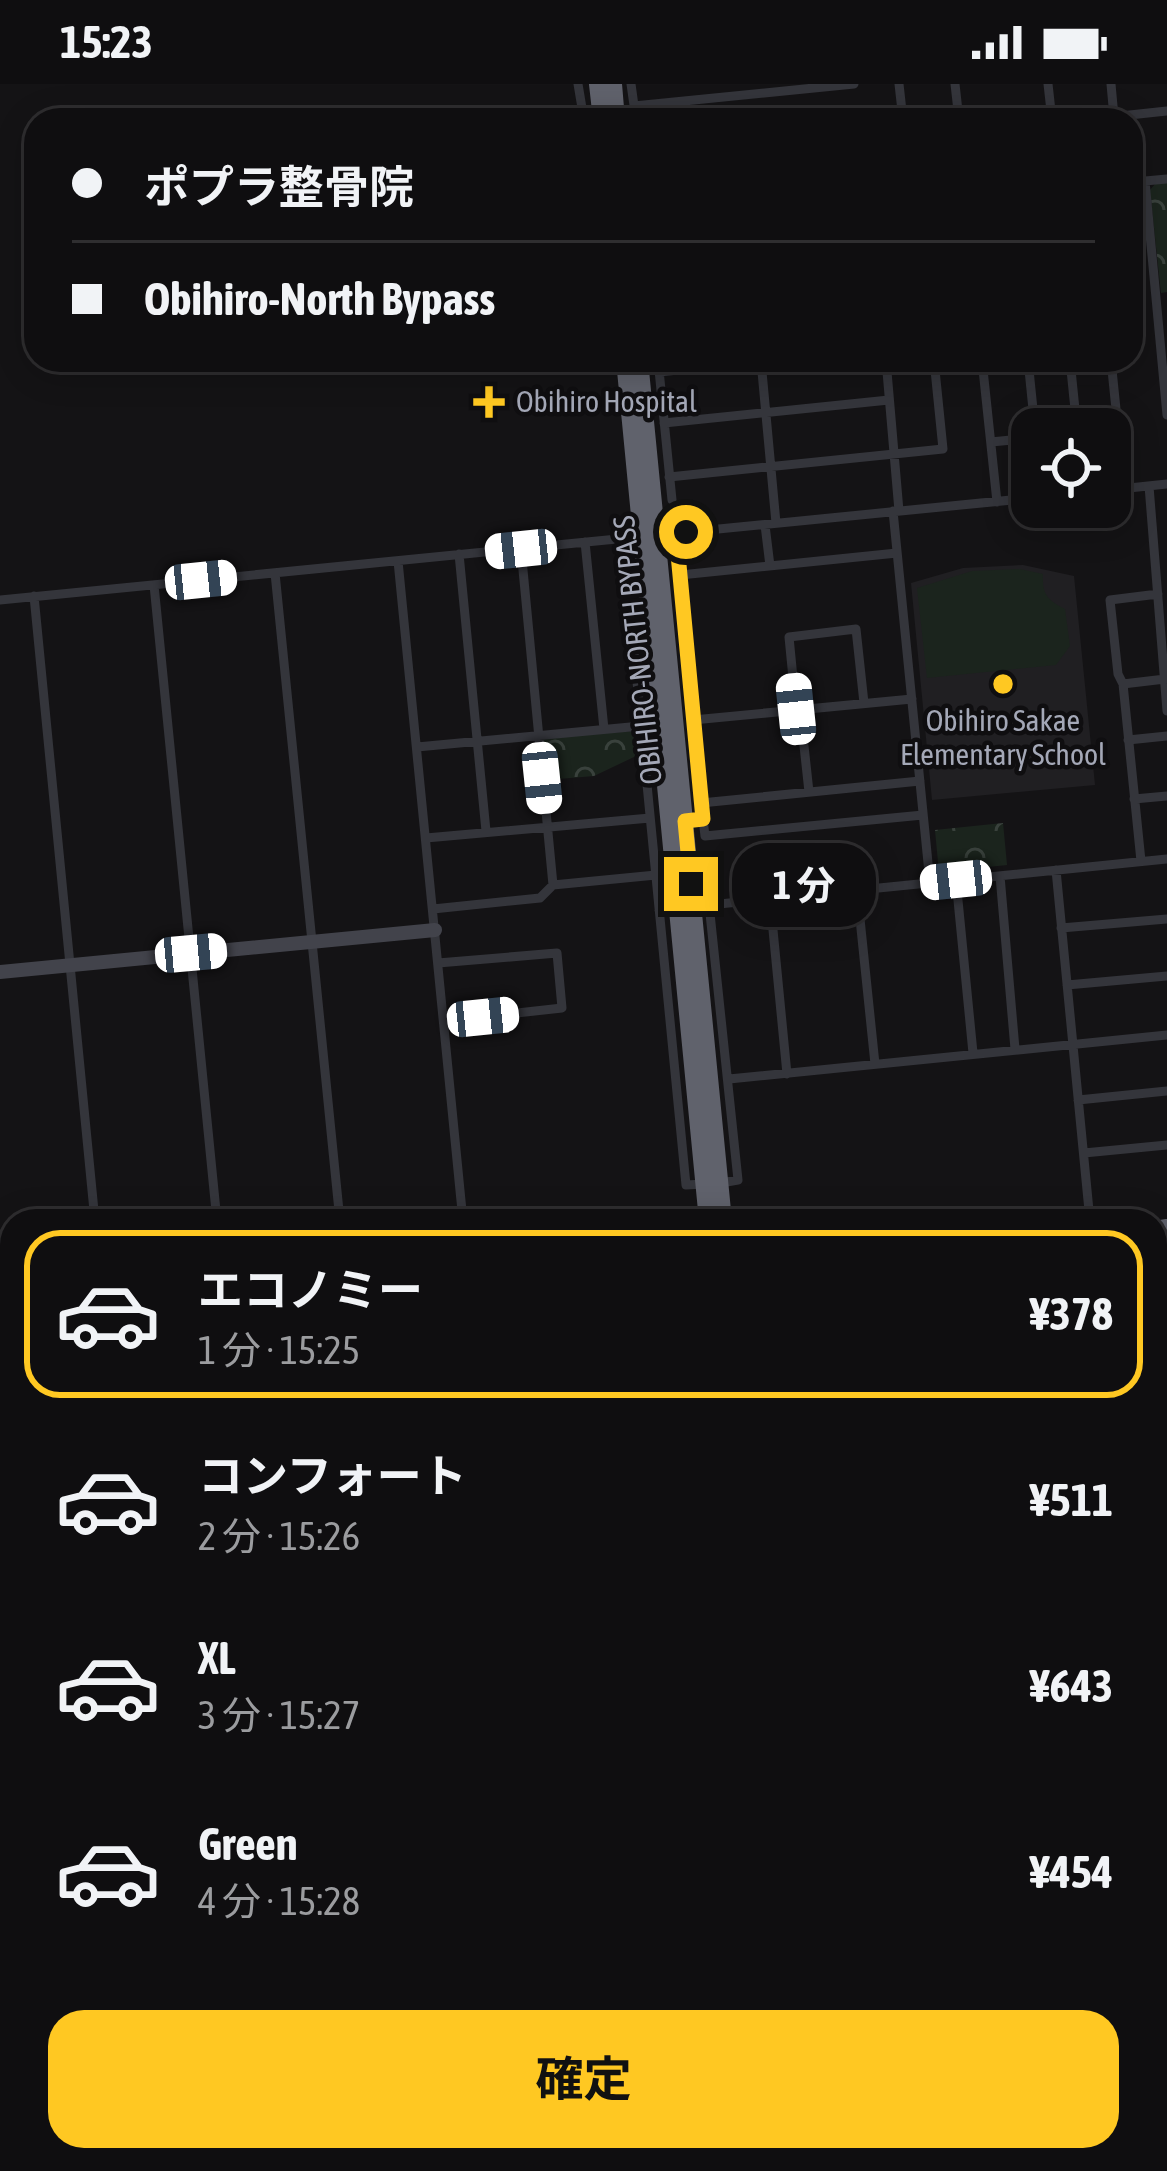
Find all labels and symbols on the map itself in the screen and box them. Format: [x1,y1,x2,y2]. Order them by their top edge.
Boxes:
place label: Obihiro Hospital [516,384,697,418]
marker: Obihiro Hospital [473,386,505,418]
route start [659,505,713,559]
street label: OBIHIRO-NORTH BYPASS [606,514,668,786]
car [483,527,559,571]
car [163,558,239,602]
car [774,671,818,747]
marker: Obihiro Sakae Elementary School [990,671,1016,697]
place label: Obihiro Sakae Elementary School [900,703,1106,771]
car [520,740,564,816]
callout: 1 分 [733,842,877,926]
route end [664,857,718,911]
car [918,858,994,902]
car [154,932,228,974]
car [445,995,521,1039]

